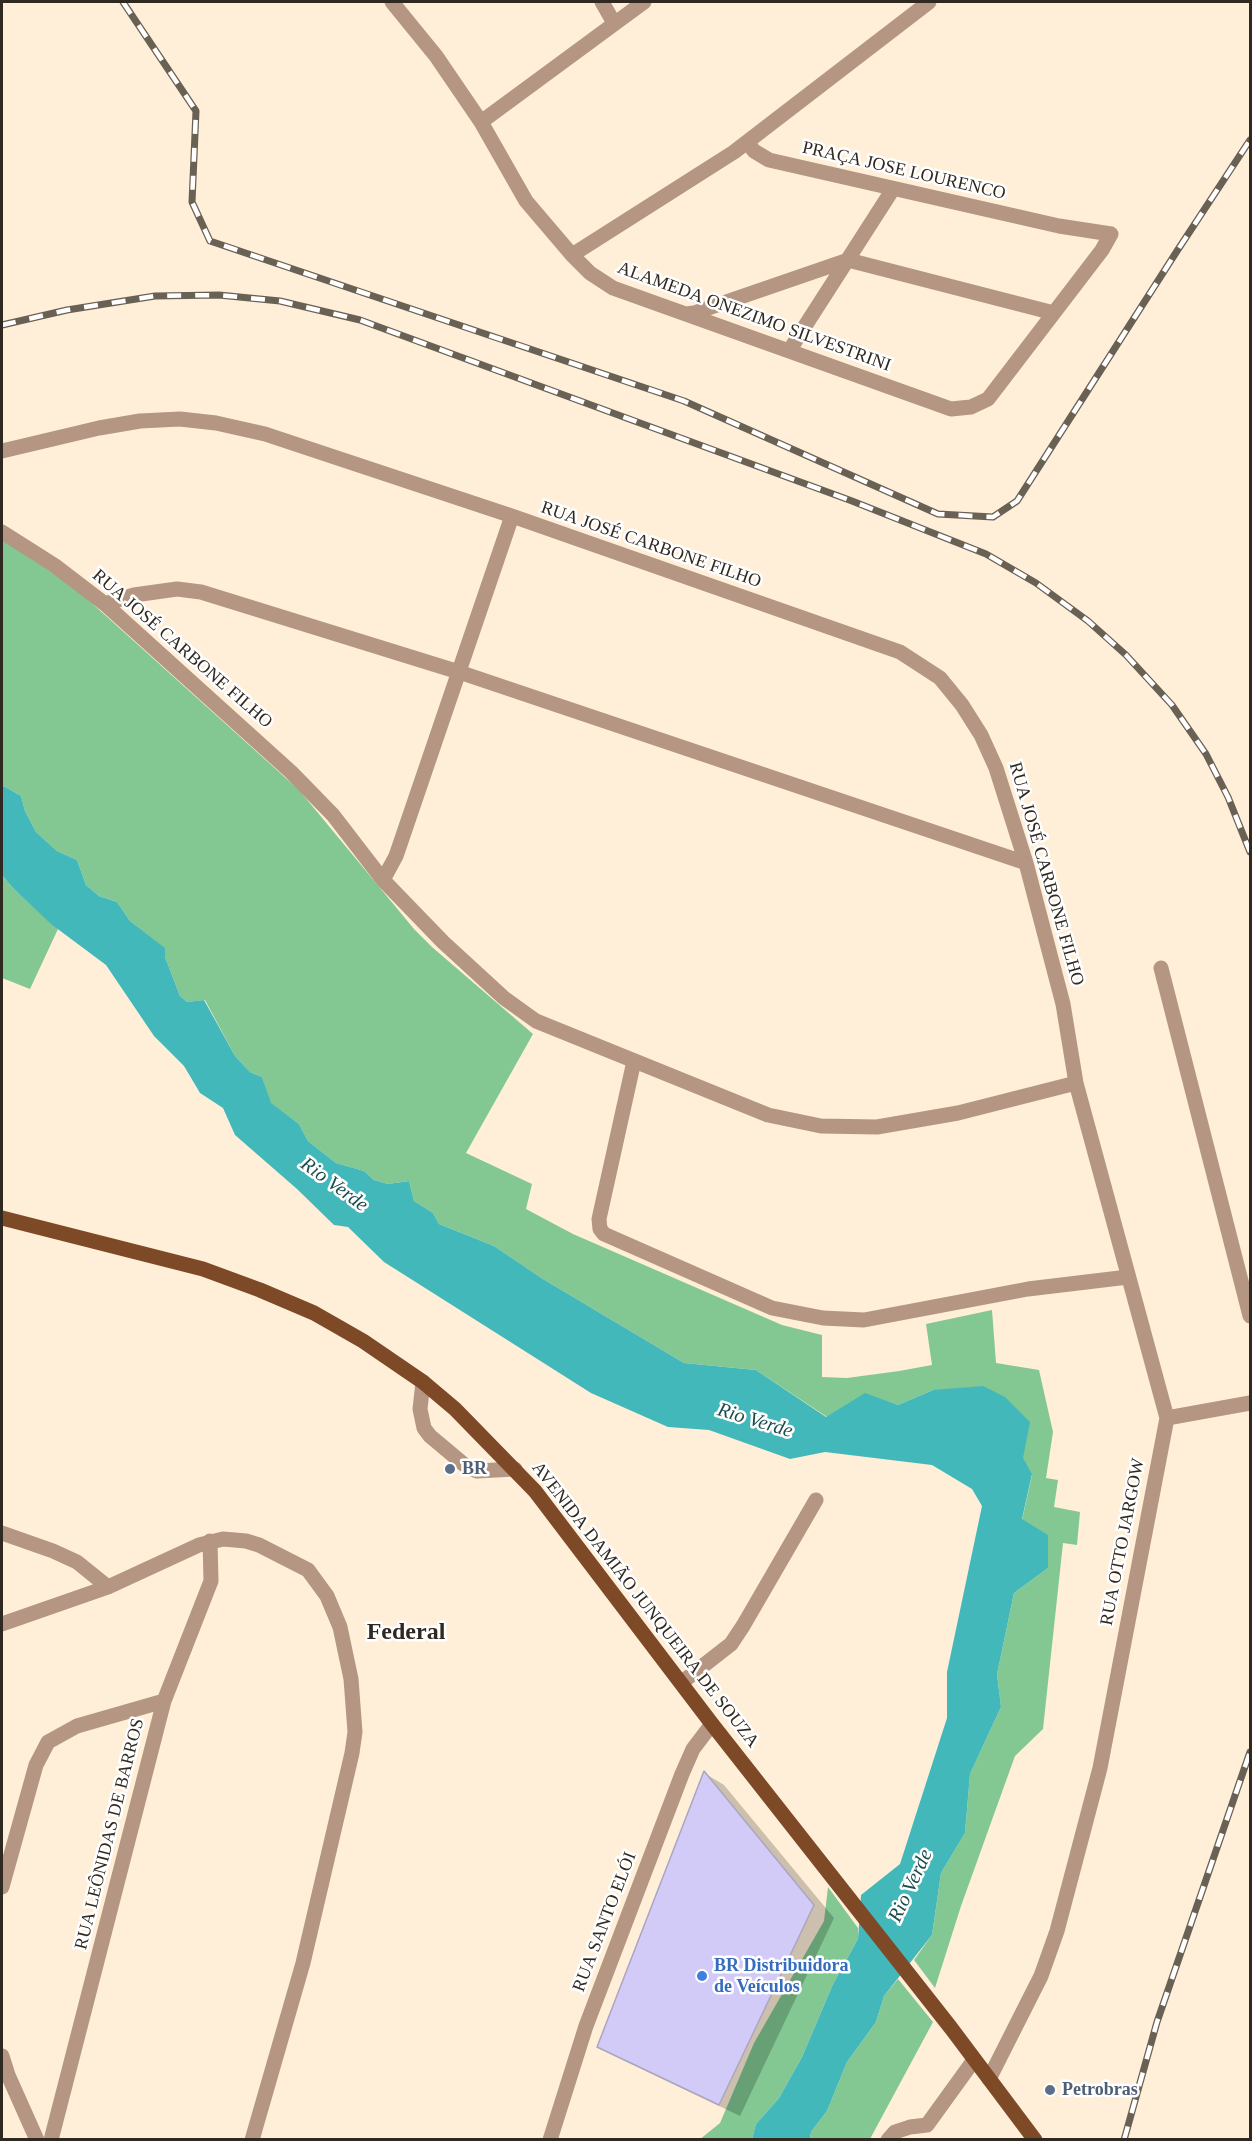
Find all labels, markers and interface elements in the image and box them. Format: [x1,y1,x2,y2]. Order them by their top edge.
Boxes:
street label: PRAÇA JOSE LOURENCO [800,137,1008,205]
street label: ALAMEDA ONEZIMO SILVESTRINI [614,257,894,377]
street label: RUA JOSÉ CARBONE FILHO [538,497,764,593]
street label: RUA JOSÉ CARBONE FILHO [88,565,276,733]
street label: RUA JOSÉ CARBONE FILHO [1004,760,1088,988]
water label: Rio Verde [296,1152,372,1218]
water label: Rio Verde [714,1398,796,1444]
street label: RUA OTTO JARGOW [1096,1457,1150,1627]
place label: BR [462,1458,487,1480]
street label: AVENIDA DAMIÃO JUNQUEIRA DE SOUZA [527,1458,763,1752]
marker: BR [443,1462,457,1476]
district label: Federal [367,1619,445,1647]
street label: RUA LEÔNIDAS DE BARROS [71,1716,149,1952]
water label: Rio Verde [884,1846,938,1926]
street label: RUA SANTO ELÓI [568,1849,642,1995]
place label: BR Distribuidora de Veículos [714,1955,849,1998]
marker: BR Distribuidora de Veículos [695,1969,709,1983]
place label: Petrobras [1062,2079,1138,2101]
marker: Petrobras [1043,2083,1057,2097]

